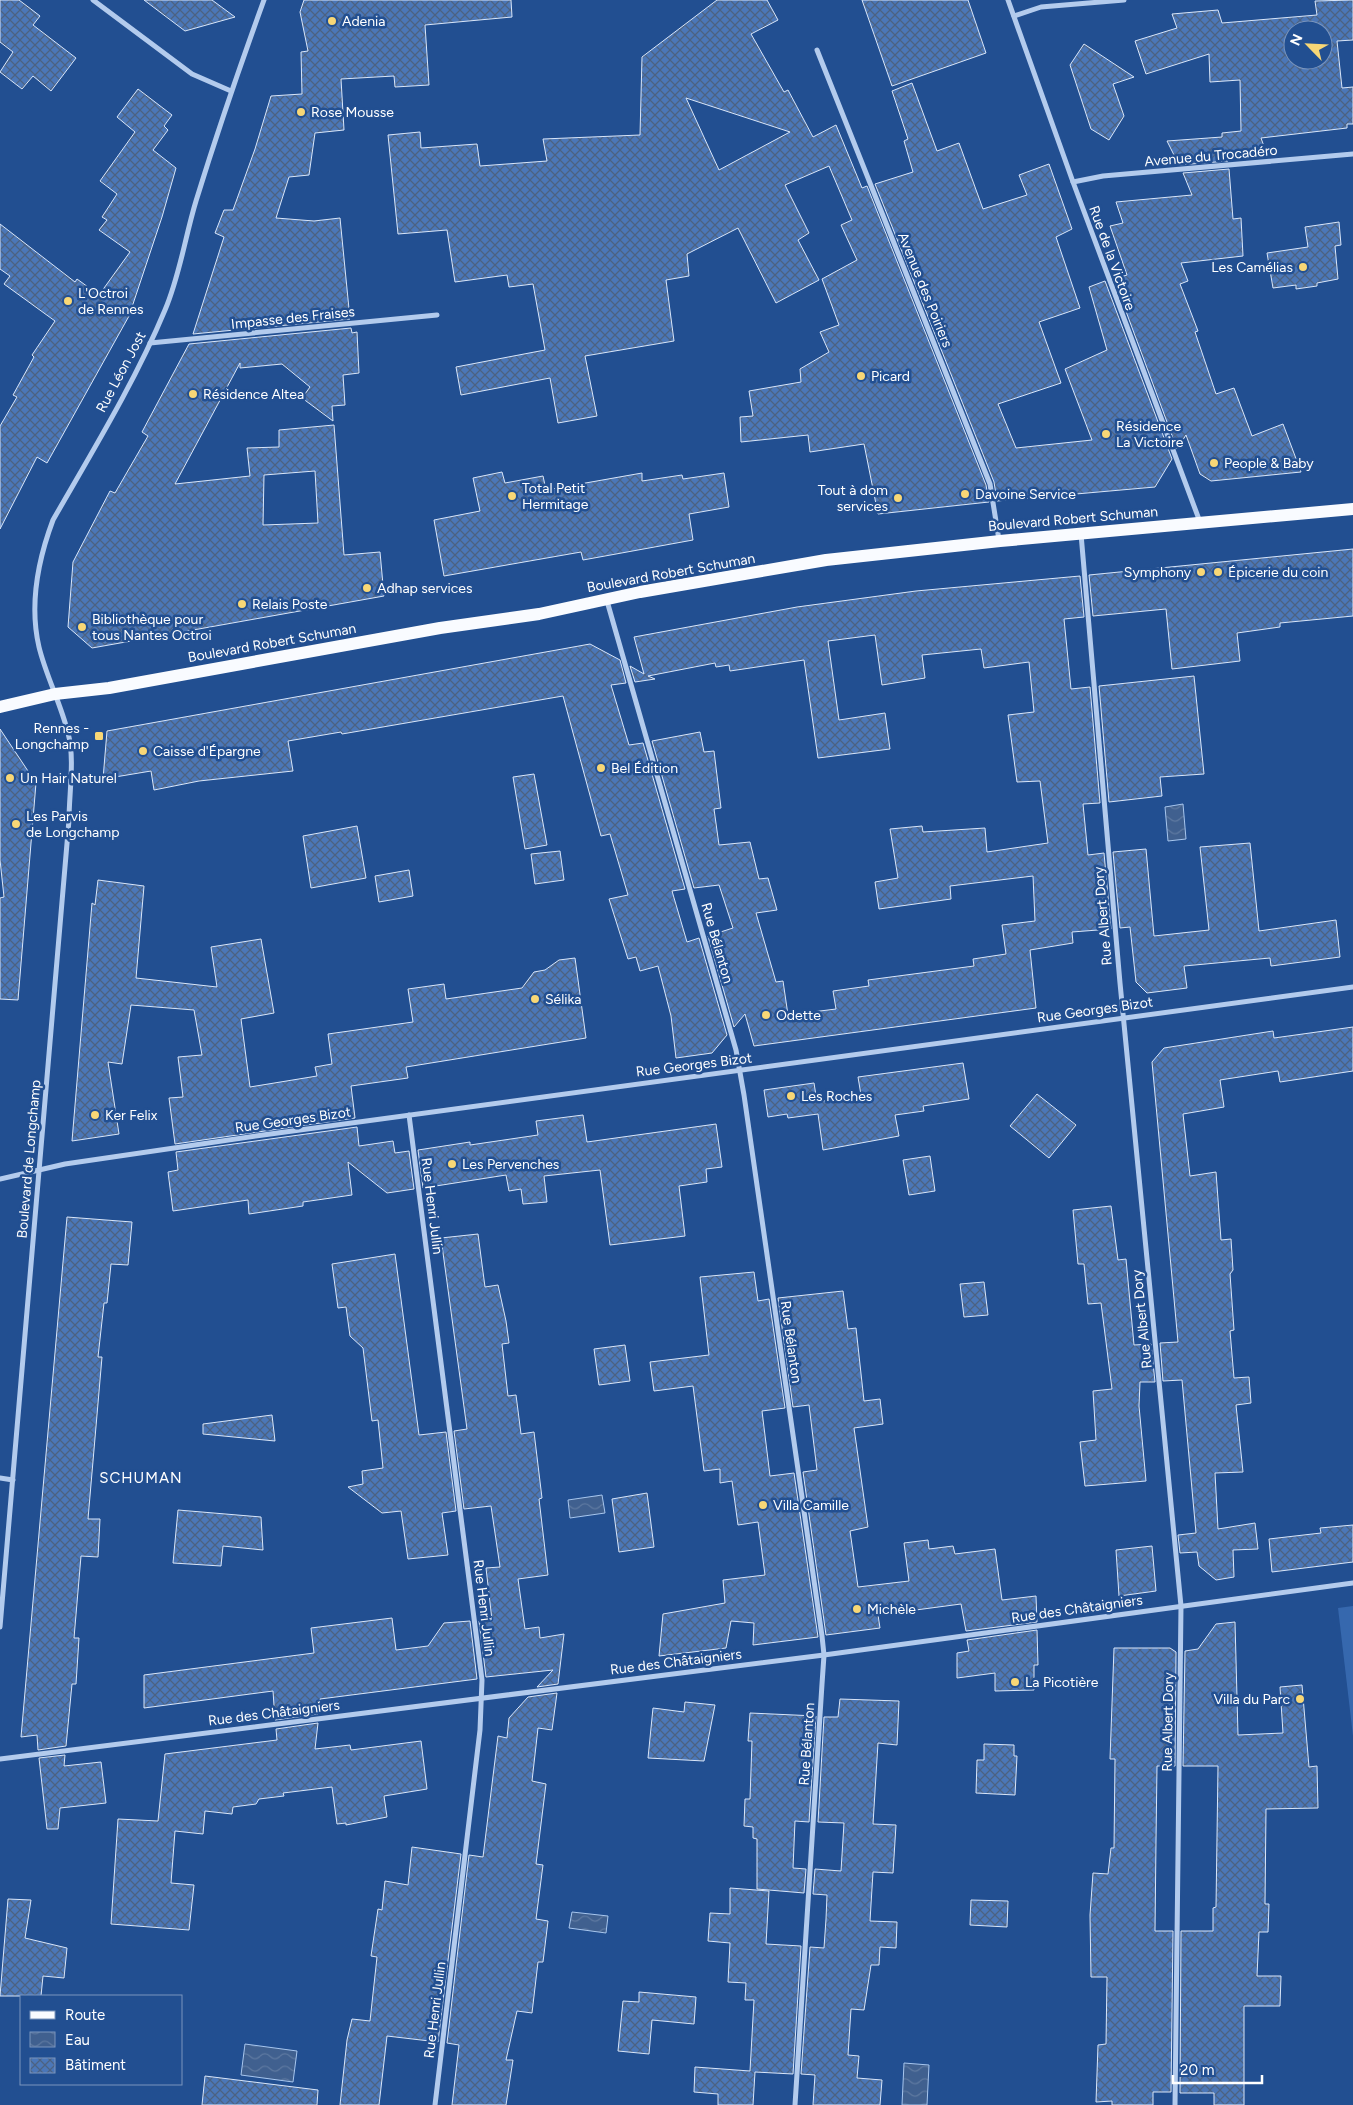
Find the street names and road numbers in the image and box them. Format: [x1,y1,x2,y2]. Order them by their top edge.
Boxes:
street label: Avenue du Trocadéro [1144,142,1278,170]
street label: Rue de la Victoire [1085,203,1139,313]
street label: Avenue des Poiriers [894,230,956,350]
street label: Impasse des Fraises [230,303,356,333]
street label: Rue Léon Jost [93,329,149,415]
street label: Boulevard Robert Schuman [987,503,1159,535]
street label: Boulevard Robert Schuman [586,550,757,596]
street label: Boulevard Robert Schuman [187,620,358,666]
street label: Rue Albert Dory [1090,865,1116,966]
street label: Rue Bélanton [697,901,737,985]
street label: Rue Georges Bizot [1036,993,1154,1027]
street label: Rue Georges Bizot [635,1049,753,1081]
street label: Boulevard de Longchamp [14,1079,44,1239]
street label: Rue Georges Bizot [234,1103,352,1137]
street label: Rue Henri Jullin [418,1157,446,1256]
street label: Rue Albert Dory [1128,1268,1156,1369]
street label: Rue Bélanton [777,1300,805,1385]
street label: Rue Henri Jullin [470,1559,498,1658]
street label: Rue des Châtaigniers [1010,1591,1144,1627]
street label: Rue des Châtaigniers [609,1645,743,1679]
street label: Rue Albert Dory [1159,1672,1177,1772]
street label: Rue des Châtaigniers [207,1696,341,1730]
street label: Rue Bélanton [796,1702,818,1786]
street label: Rue Henri Jullin [421,1960,449,2059]

